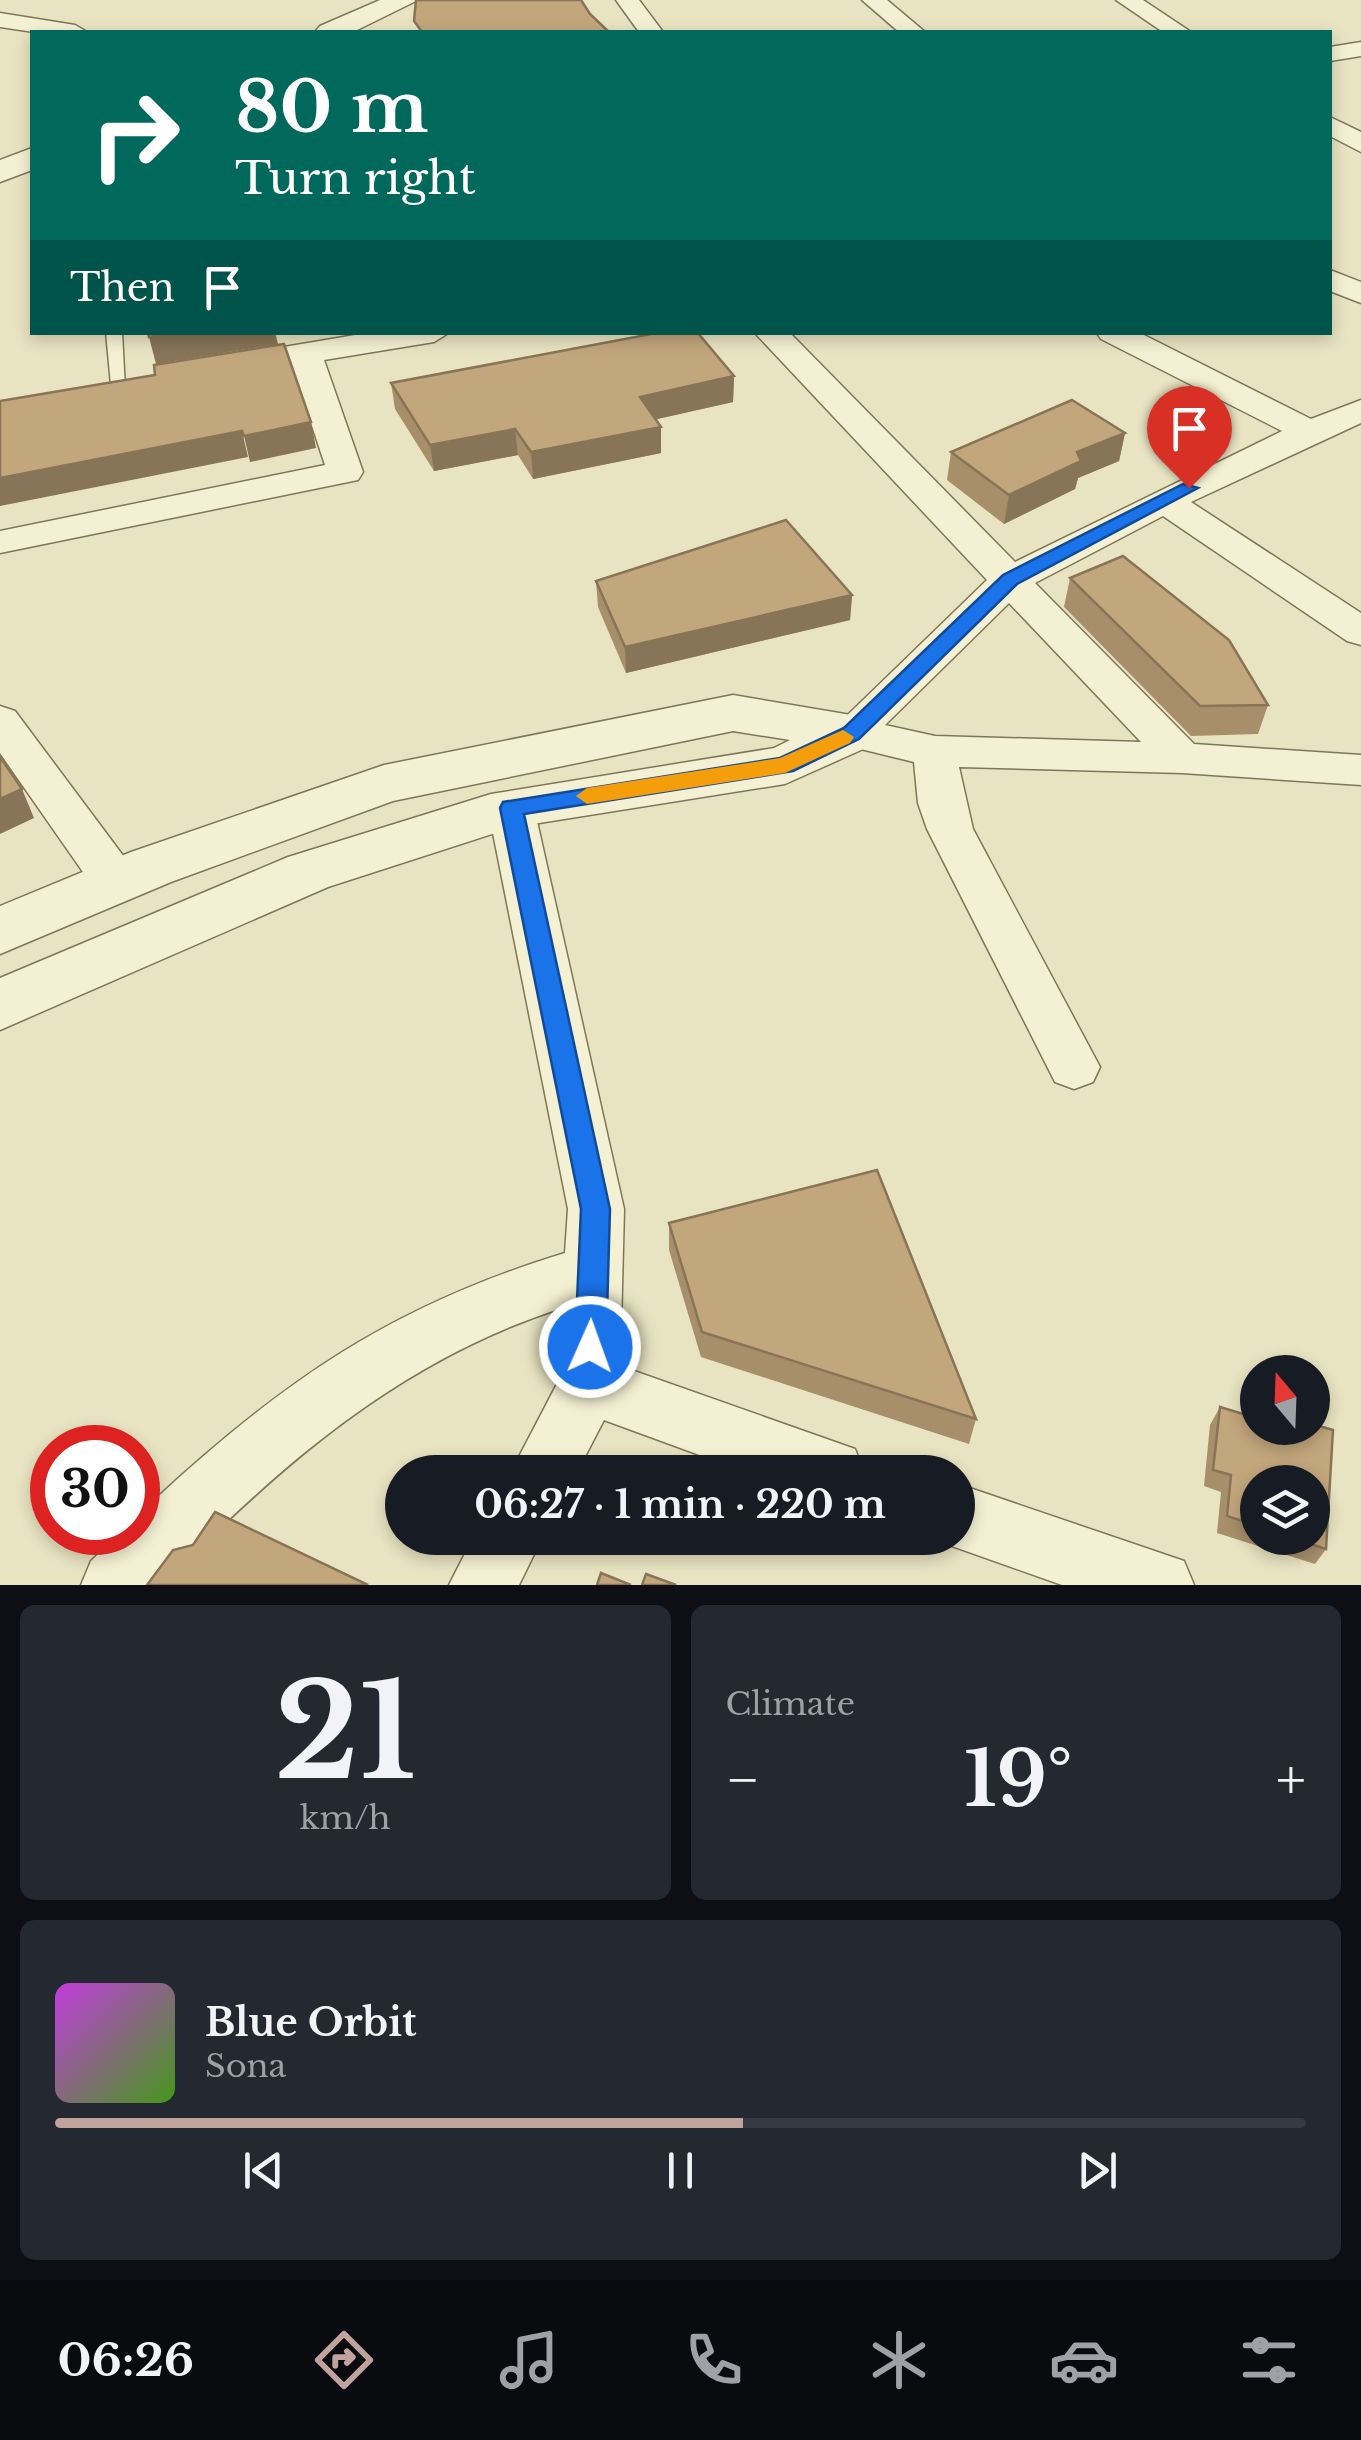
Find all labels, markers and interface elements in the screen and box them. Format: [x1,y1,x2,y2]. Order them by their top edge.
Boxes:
text: 80 m [235,64,428,151]
icon: right [70,70,200,200]
text: Turn right [235,150,476,206]
icon: arrive [195,260,250,315]
text: Then [70,264,175,311]
pin [1147,386,1232,489]
icon: arrive [1162,401,1217,456]
position arrow [538,1295,642,1399]
north arrow [1240,1355,1330,1445]
map controls [1240,1355,1330,1555]
speed limit sign: 30 [30,1425,160,1555]
button: layers [1240,1465,1330,1555]
text: 06:27 · 1 min · 220 m [474,1481,886,1528]
text: 21 [275,1652,416,1813]
text: Climate [726,1684,855,1724]
text: 19° [964,1733,1072,1826]
text: − [726,1746,760,1814]
text: + [1276,1746,1306,1814]
text: km/h [300,1798,391,1838]
text: Blue Orbit [205,1999,416,2046]
text: Sona [205,2046,286,2086]
icon: previous [236,2143,291,2198]
icon: pause [653,2143,708,2198]
icon: next [1070,2143,1125,2198]
icon: directions [309,2325,379,2395]
icon: music [494,2325,564,2395]
icon: phone [679,2325,749,2395]
icon: climate [864,2325,934,2395]
icon: car [1049,2325,1119,2395]
icon: filters [1234,2325,1304,2395]
text: 06:26 [57,2332,194,2388]

